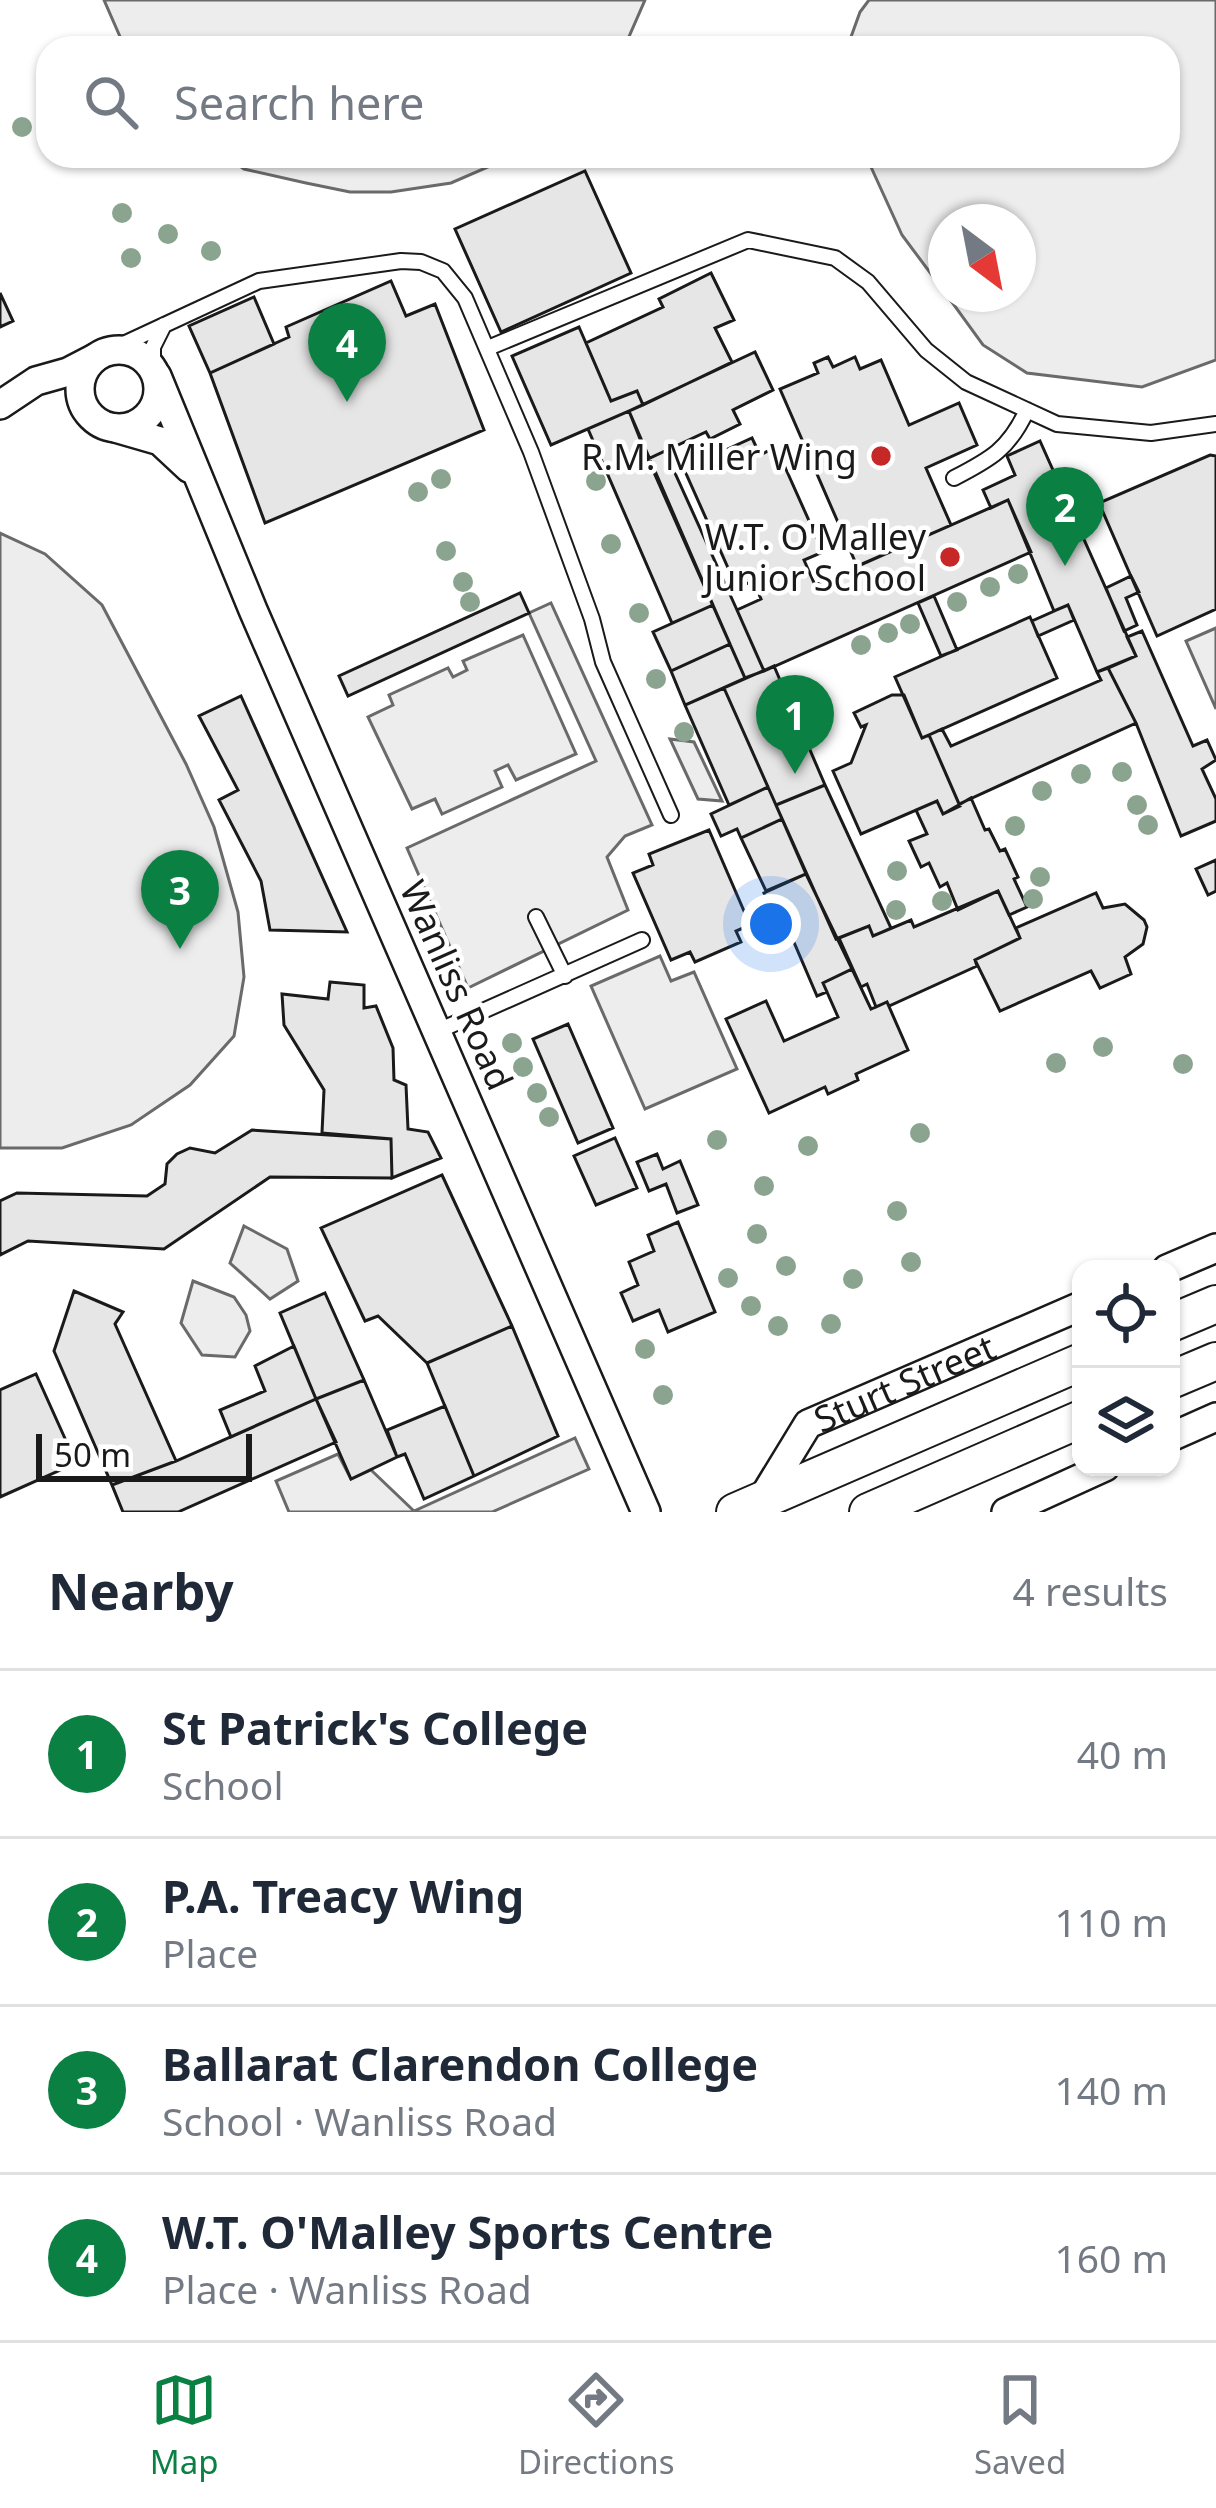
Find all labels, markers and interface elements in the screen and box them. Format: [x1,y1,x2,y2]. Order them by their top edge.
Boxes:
search box [36,36,1180,168]
icon: search [78,69,144,135]
text: Search here [174,72,424,133]
north arrow [928,204,1036,312]
pin: 4 [308,303,386,402]
place label: R.M. Miller Wing [581,432,857,481]
marker: R.M. Miller Wing [868,443,894,469]
pin: 2 [1026,467,1104,566]
place label: W.T. O'Malley Junior School [701,512,927,602]
marker: W.T. O'Malley Junior School [937,544,963,570]
pin: 1 [756,675,834,774]
pin: 3 [141,850,219,949]
street label: Wanliss Road [389,873,525,1097]
your location [741,894,801,954]
map controls [1072,1260,1180,1476]
button: locate [1072,1260,1180,1368]
street label: Sturt Street [806,1322,1002,1443]
button: layers [1072,1368,1180,1476]
scale bar [36,1428,252,1481]
text: 50 m [54,1432,131,1477]
text: Nearby [48,1555,234,1625]
text: 4 results [1013,1564,1168,1617]
text: St Patrick's College [162,1697,588,1758]
text: 1 [76,1727,98,1780]
text: 40 m [1077,1727,1168,1780]
text: School [162,1758,284,1811]
text: P.A. Treacy Wing [162,1865,524,1926]
text: 2 [76,1895,98,1948]
text: 110 m [1054,1895,1168,1948]
text: Place [162,1926,258,1979]
text: Ballarat Clarendon College [162,2033,758,2094]
text: 3 [76,2063,98,2116]
text: 140 m [1054,2063,1168,2116]
text: School · Wanliss Road [162,2094,557,2147]
text: W.T. O'Malley Sports Centre [162,2201,773,2262]
text: 4 [76,2231,98,2284]
text: 160 m [1054,2231,1168,2284]
text: Place · Wanliss Road [162,2262,532,2315]
tab: Map [150,2367,218,2484]
tab: Directions [518,2367,675,2484]
tab: Saved [974,2367,1066,2484]

